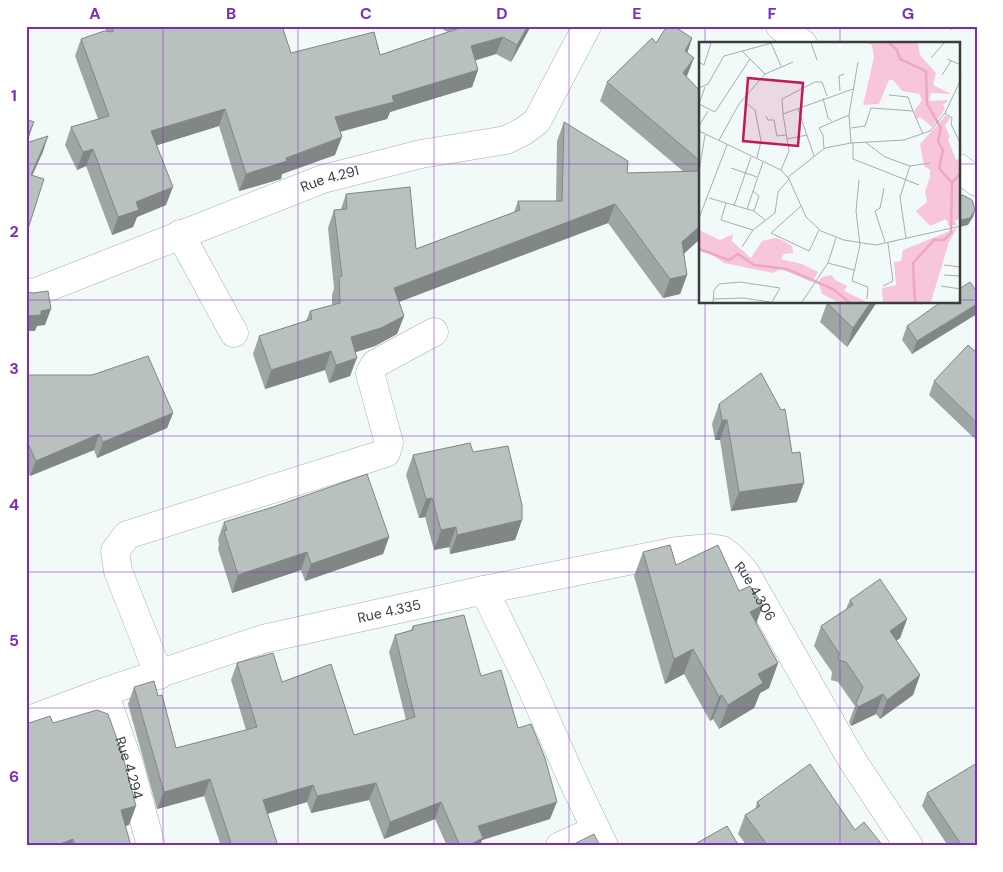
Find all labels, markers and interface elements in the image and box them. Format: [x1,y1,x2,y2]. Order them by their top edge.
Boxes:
text: A [89,3,101,24]
text: B [226,3,236,24]
text: C [360,3,372,24]
text: D [496,3,508,24]
text: E [632,3,642,24]
text: F [768,3,777,24]
text: G [902,3,914,24]
inset map [699,42,960,304]
text: 1 [11,85,17,106]
street label: Rue 4.291 [298,161,361,196]
text: 2 [9,221,19,242]
text: 3 [9,358,19,379]
text: 4 [9,494,19,515]
street label: Rue 4.306 [731,558,780,624]
street label: Rue 4.335 [356,595,423,627]
text: 5 [9,630,19,651]
street label: Rue 4.294 [111,734,147,802]
text: 6 [9,766,19,787]

